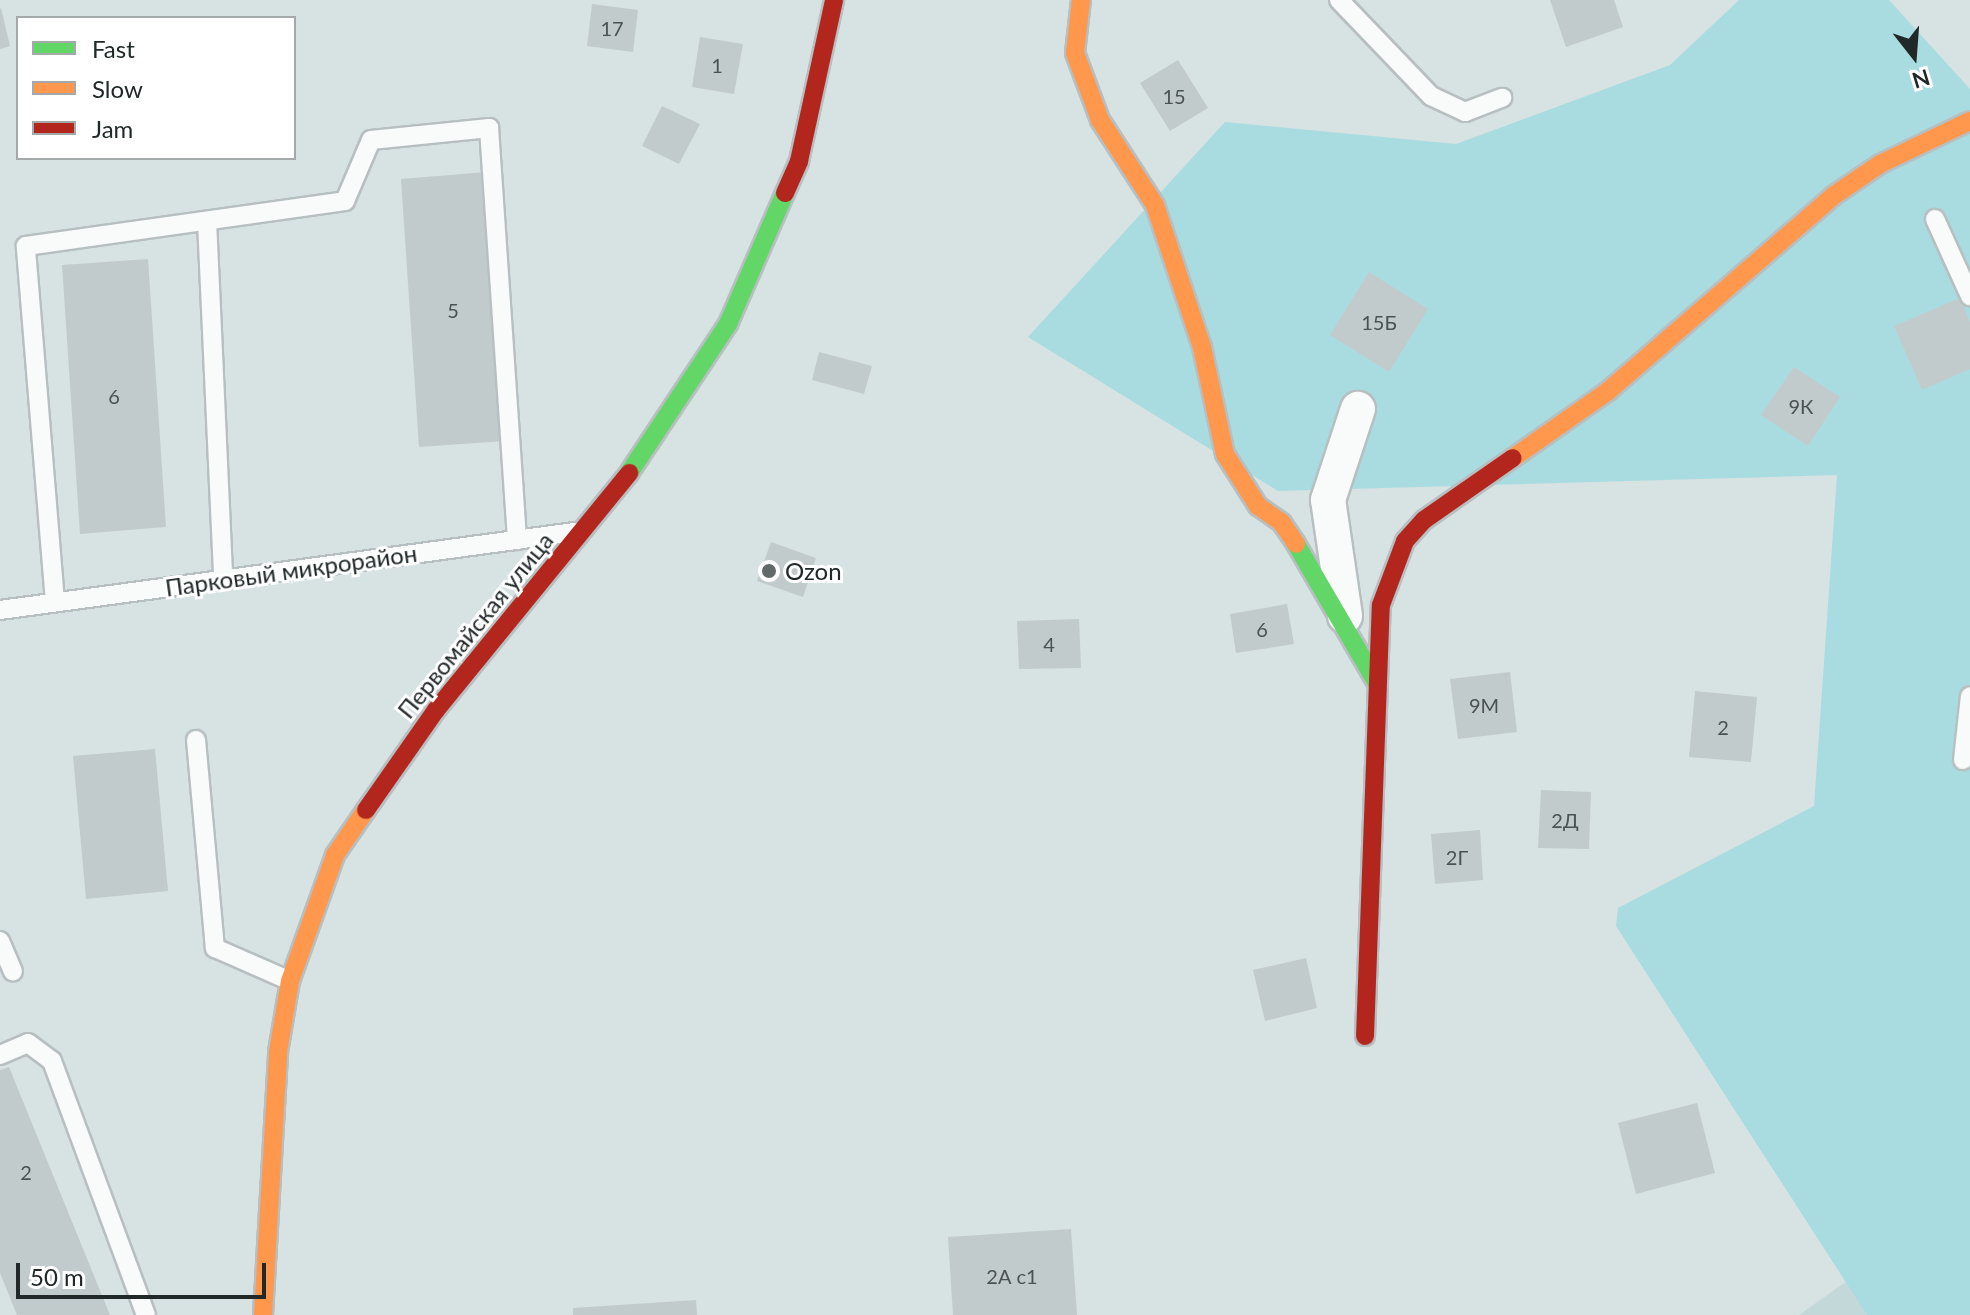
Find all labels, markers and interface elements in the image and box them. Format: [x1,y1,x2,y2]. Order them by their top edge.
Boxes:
legend [16,16,296,160]
house number: 17 [600,16,624,40]
north arrow [1874,16,1954,96]
text: Fast [92,34,135,63]
house number: 1 [711,53,723,77]
text: N [1909,64,1933,95]
text: Slow [92,74,143,103]
house number: 15 [1162,84,1186,108]
text: Jam [92,114,133,143]
house number: 5 [447,298,459,322]
house number: 15Б [1361,310,1397,334]
house number: 6 [108,384,120,408]
house number: 9К [1788,394,1814,418]
street label: Первомайская улица [391,526,559,724]
street label: Парковый микрорайон [163,538,419,602]
place label: Ozon [785,557,842,585]
marker: Ozon [760,562,778,580]
house number: 6 [1256,617,1268,641]
house number: 4 [1043,632,1055,656]
house number: 9М [1469,693,1499,717]
house number: 2 [1717,715,1729,739]
house number: 2Д [1551,808,1579,832]
house number: 2Г [1446,845,1468,869]
house number: 2 [20,1160,32,1184]
scale bar [20,1247,270,1297]
text: 50 m [30,1262,84,1291]
house number: 2А с1 [986,1264,1038,1288]

